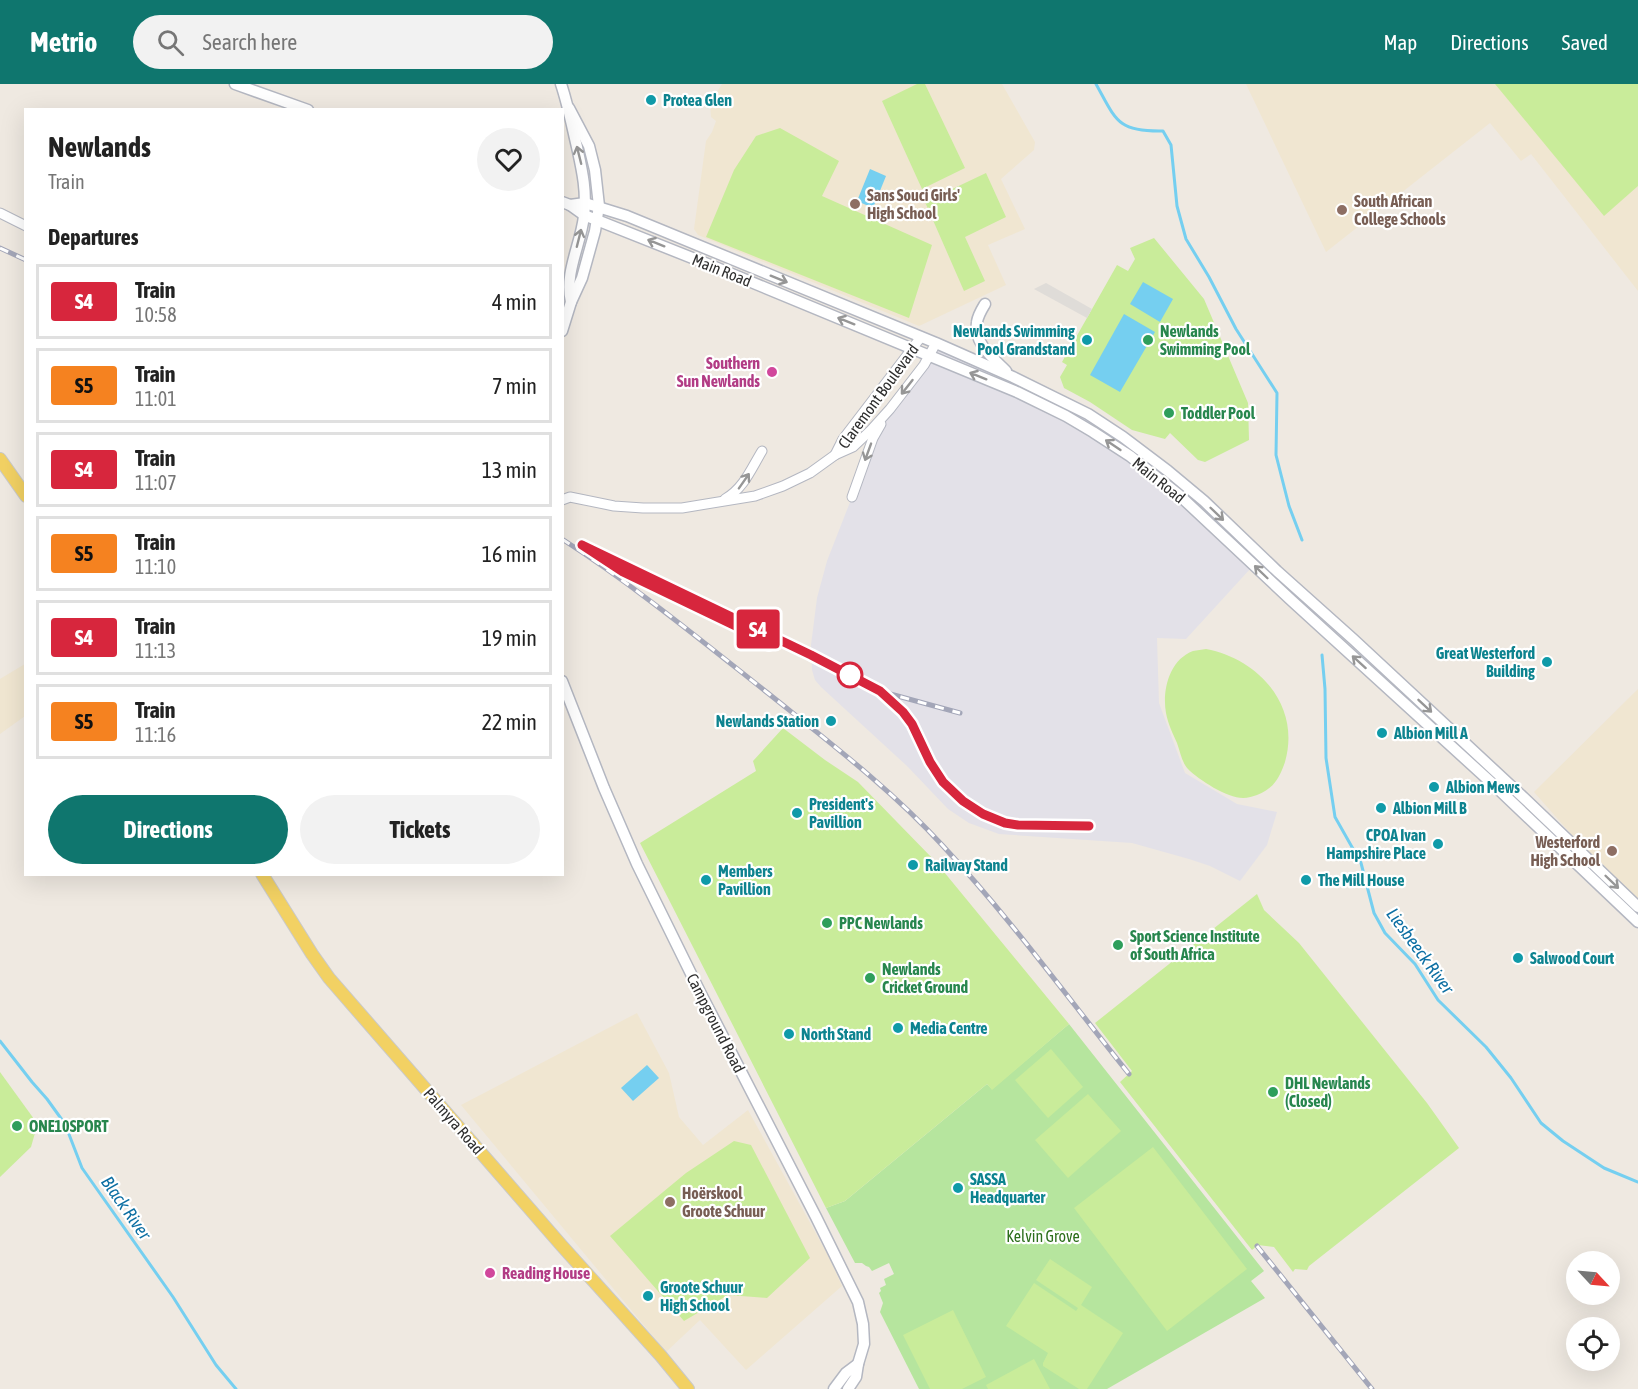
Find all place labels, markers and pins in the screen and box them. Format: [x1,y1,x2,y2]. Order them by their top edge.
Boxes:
place label: Protea Glen [663,91,732,109]
marker: Protea Glen [644,93,658,107]
place label: Sans Souci Girls' High School [867,186,960,222]
place label: South African College Schools [1354,192,1446,228]
marker: Sans Souci Girls' High School [848,197,862,211]
marker: South African College Schools [1335,203,1349,217]
place label: Newlands Swimming Pool Grandstand [953,322,1075,358]
place label: Newlands Swimming Pool [1160,322,1251,358]
marker: Newlands Swimming Pool Grandstand [1080,333,1094,347]
marker: Newlands Swimming Pool [1141,333,1155,347]
place label: Southern Sun Newlands [677,354,760,390]
marker: Southern Sun Newlands [765,365,779,379]
place label: Toddler Pool [1181,404,1256,422]
marker: Toddler Pool [1162,406,1176,420]
place label: Great Westerford Building [1436,644,1535,680]
marker: Great Westerford Building [1540,655,1554,669]
unlabelled marker [837,662,863,688]
place label: Newlands Station [716,712,819,730]
marker: Newlands Station [824,714,838,728]
place label: Albion Mill A [1393,724,1468,742]
marker: Albion Mill A [1375,726,1389,740]
place label: Albion Mews [1445,778,1520,796]
marker: Albion Mews [1427,780,1441,794]
place label: President's Pavillion [809,795,874,831]
place label: Albion Mill B [1392,799,1467,817]
marker: Albion Mill B [1374,801,1388,815]
marker: President's Pavillion [790,806,804,820]
place label: CPOA Ivan Hampshire Place [1326,826,1426,862]
place label: Westerford High School [1531,833,1601,869]
marker: CPOA Ivan Hampshire Place [1431,837,1445,851]
marker: Westerford High School [1605,844,1619,858]
place label: Railway Stand [925,856,1008,874]
marker: Railway Stand [906,858,920,872]
place label: Members Pavillion [718,862,773,898]
place label: The Mill House [1318,871,1404,889]
marker: Members Pavillion [699,873,713,887]
marker: The Mill House [1299,873,1313,887]
place label: PPC Newlands [839,914,923,932]
marker: PPC Newlands [820,916,834,930]
place label: Sport Science Institute of South Africa [1130,927,1260,963]
marker: Sport Science Institute of South Africa [1111,938,1125,952]
place label: Salwood Court [1530,949,1614,967]
marker: Salwood Court [1511,951,1525,965]
place label: Newlands Cricket Ground [882,960,969,996]
marker: Newlands Cricket Ground [863,971,877,985]
place label: Media Centre [910,1019,988,1037]
marker: Media Centre [891,1021,905,1035]
place label: North Stand [801,1025,872,1043]
marker: North Stand [782,1027,796,1041]
place label: DHL Newlands (Closed) [1285,1074,1371,1110]
marker: DHL Newlands (Closed) [1266,1085,1280,1099]
place label: ONE10SPORT [29,1117,110,1135]
marker: ONE10SPORT [10,1119,24,1133]
place label: SASSA Headquarter [970,1170,1046,1206]
marker: SASSA Headquarter [951,1181,965,1195]
place label: Hoërskool Groote Schuur [682,1184,765,1220]
marker: Hoërskool Groote Schuur [663,1195,677,1209]
place label: Reading House [502,1264,590,1282]
marker: Reading House [483,1266,497,1280]
place label: Groote Schuur High School [660,1278,743,1314]
marker: Groote Schuur High School [641,1289,655,1303]

